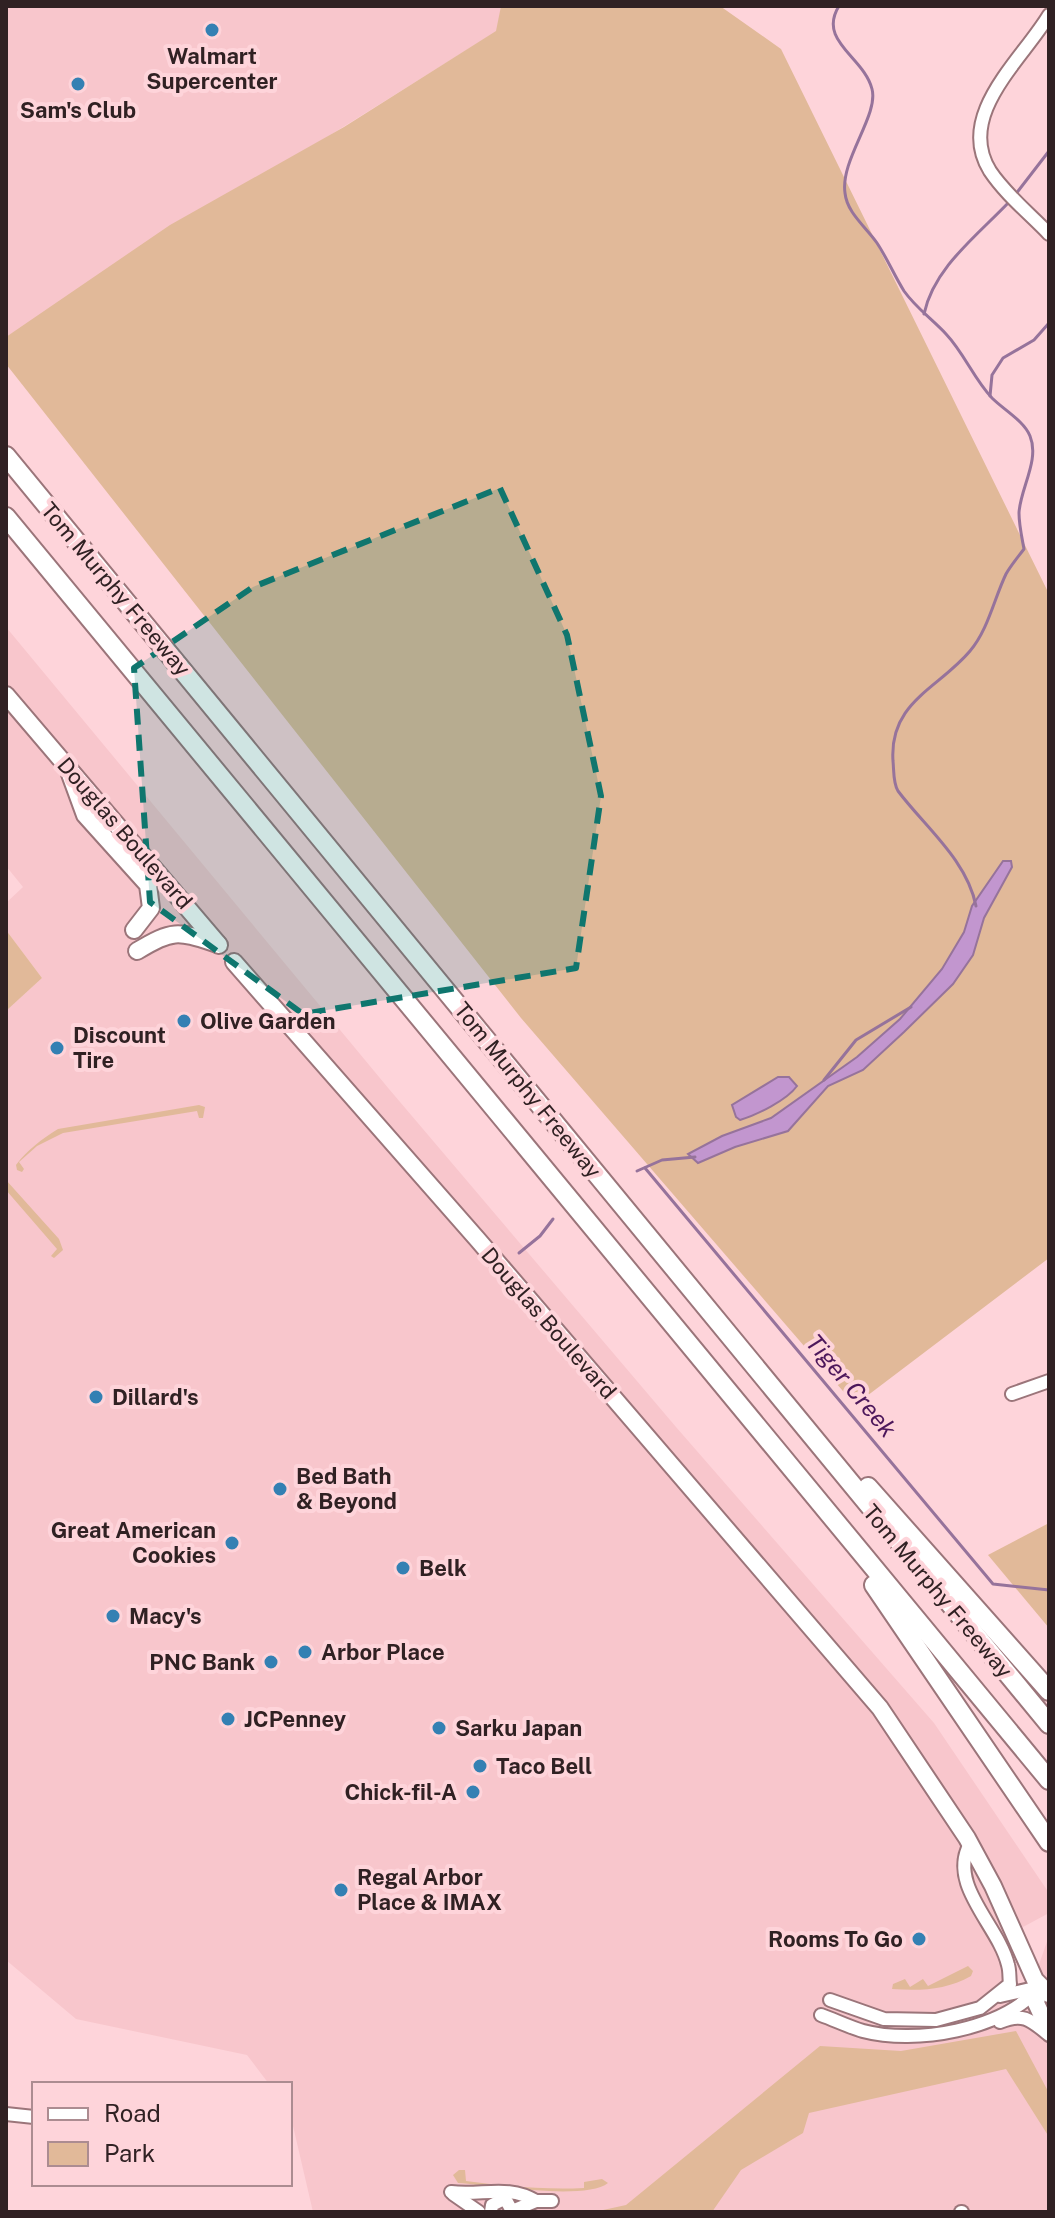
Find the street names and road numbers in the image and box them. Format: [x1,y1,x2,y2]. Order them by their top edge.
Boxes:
street label: Tom Murphy Freeway [36,497,196,681]
street label: Douglas Boulevard [52,752,198,914]
street label: Tom Murphy Freeway [449,997,607,1183]
street label: Douglas Boulevard [476,1242,622,1404]
street label: Tom Murphy Freeway [858,1499,1018,1683]

